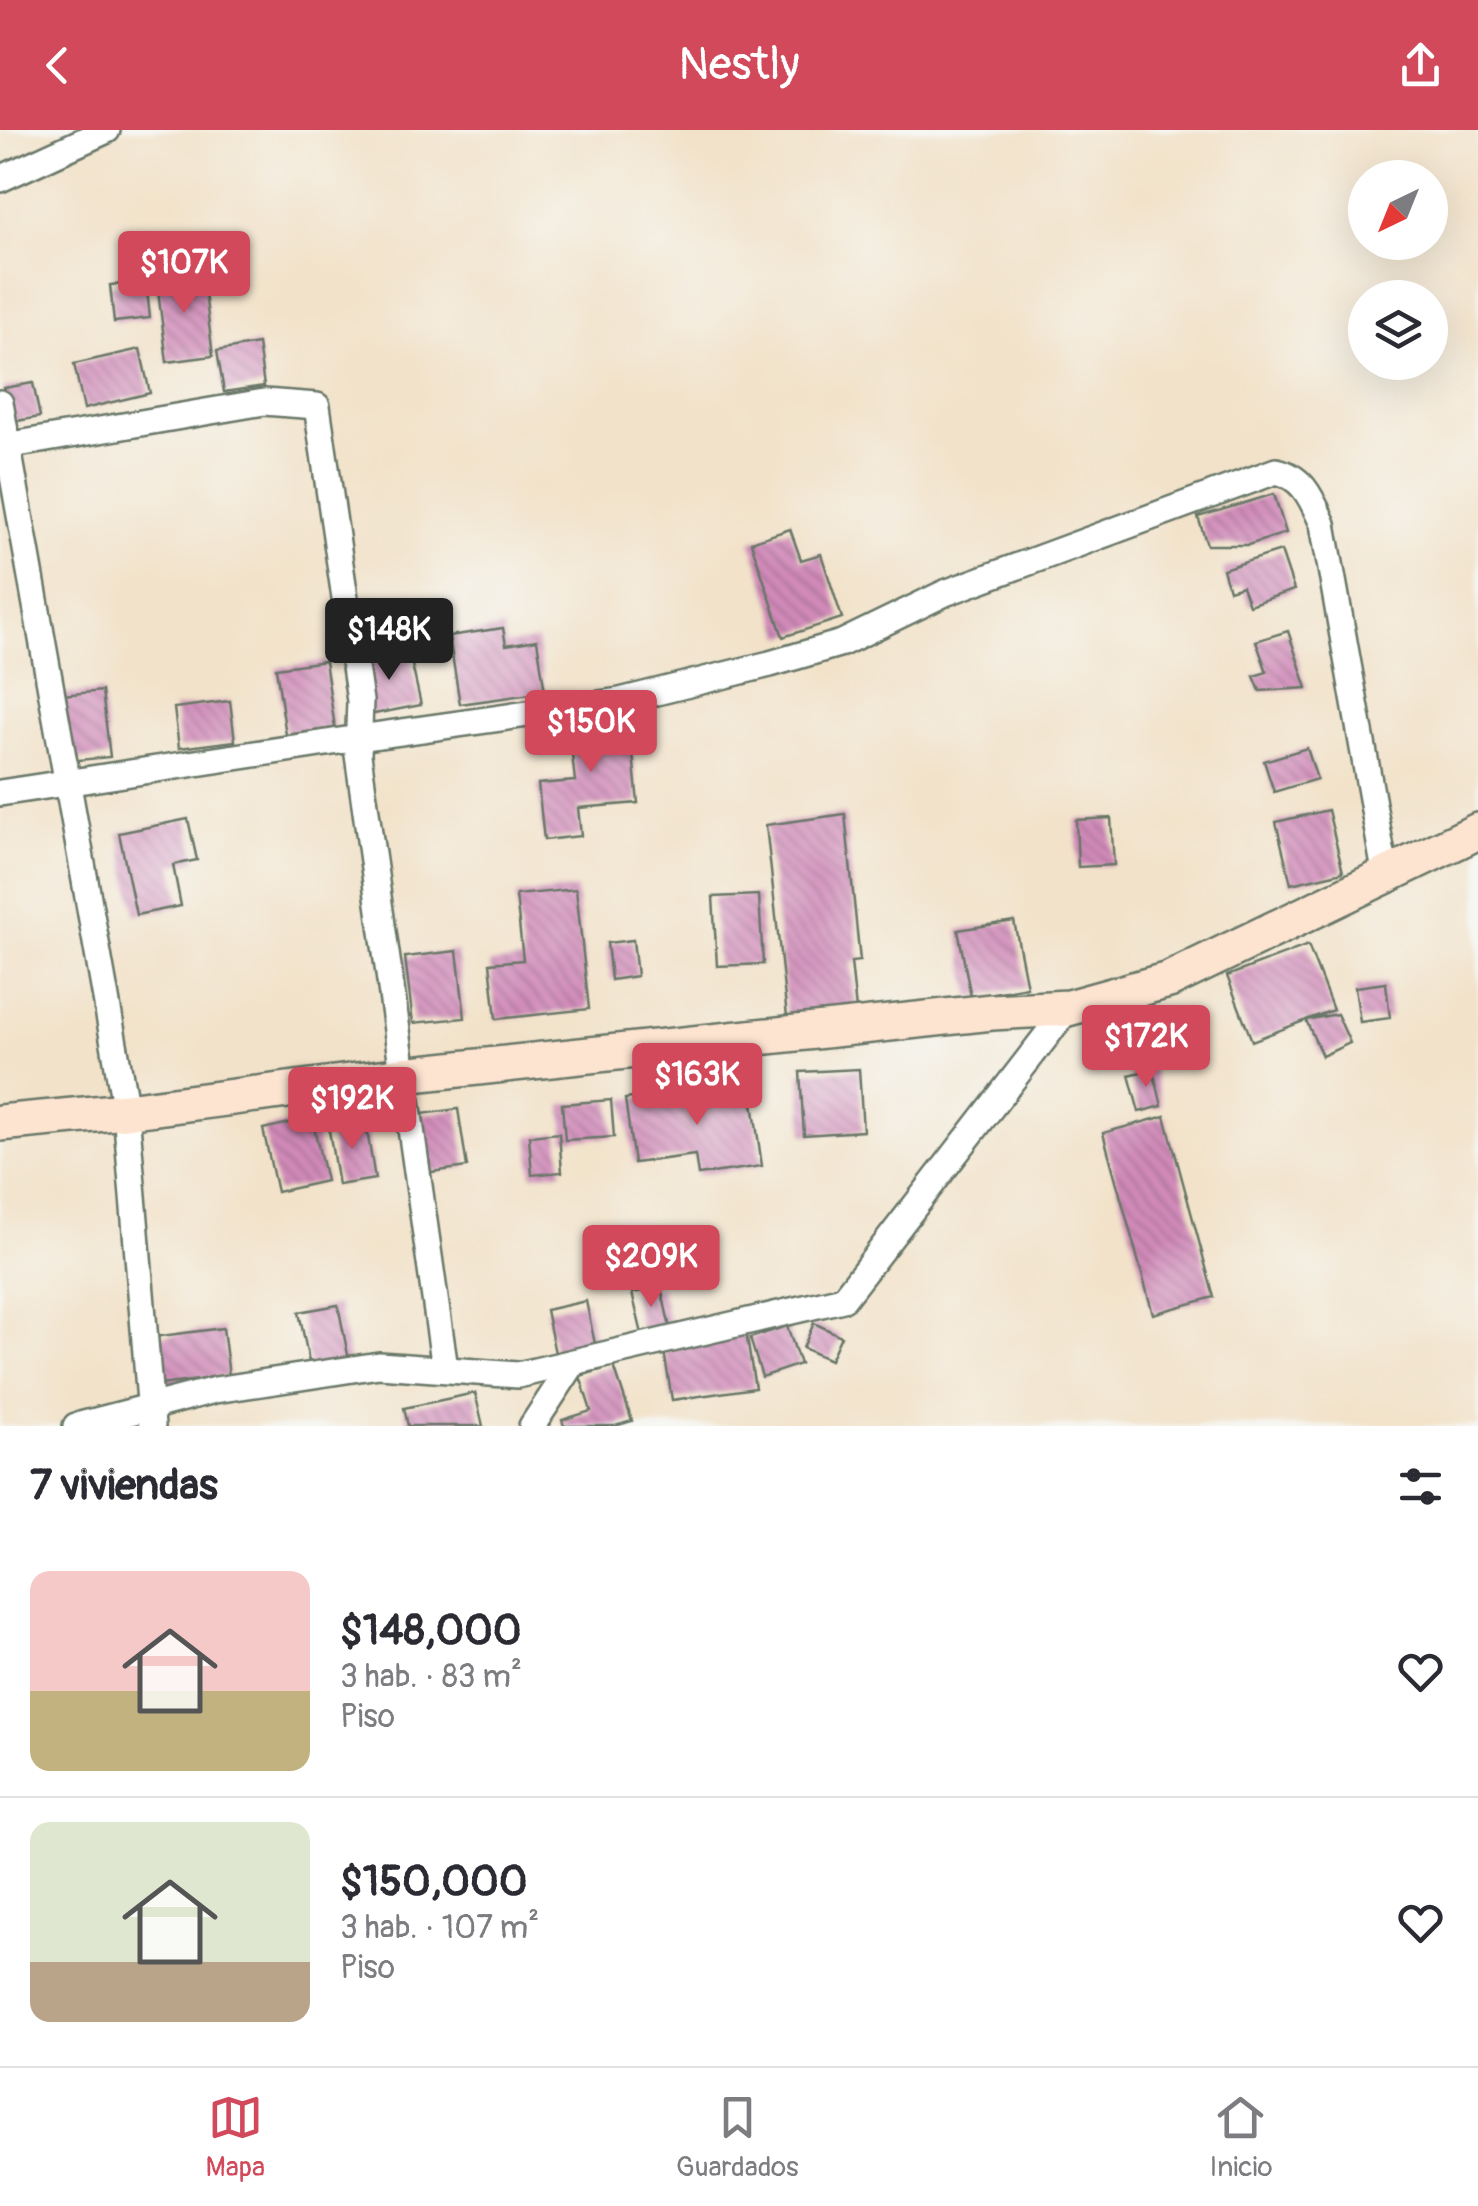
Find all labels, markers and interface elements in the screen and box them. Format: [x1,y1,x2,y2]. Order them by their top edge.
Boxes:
text: Nestly [679,37,799,93]
icon: back [30,38,85,93]
icon: share [1393,38,1448,93]
north arrow [1348,160,1448,260]
map controls [1348,160,1448,380]
pin: $107K [114,231,254,316]
text: $107K [140,243,228,283]
button: layers [1348,280,1448,380]
pin: $148K [319,598,459,683]
text: $148K [347,610,431,650]
pin: $150K [521,690,661,775]
text: $150K [547,702,635,742]
pin: $172K [1076,1005,1216,1090]
text: $172K [1104,1017,1188,1057]
pin: $163K [627,1043,767,1128]
text: $163K [654,1055,740,1095]
pin: $192K [282,1067,422,1152]
text: $192K [310,1079,394,1119]
pin: $209K [581,1225,721,1310]
text: $209K [605,1237,697,1277]
icon: filters [1393,1459,1448,1514]
text: 7 viviendas [30,1460,218,1512]
text: $148,000 [340,1605,521,1657]
icon: home [110,1611,230,1731]
icon: heart [1393,1644,1448,1699]
text: 3 hab. · 83 m² [340,1657,522,1697]
text: Piso [340,1697,395,1737]
text: $150,000 [340,1856,527,1908]
icon: home [110,1862,230,1982]
icon: heart [1393,1895,1448,1950]
text: 3 hab. · 107 m² [340,1908,539,1948]
text: Piso [340,1948,395,1988]
tab: Mapa [206,2090,265,2185]
tab: Guardados [676,2090,798,2185]
tab: Inicio [1209,2090,1272,2185]

